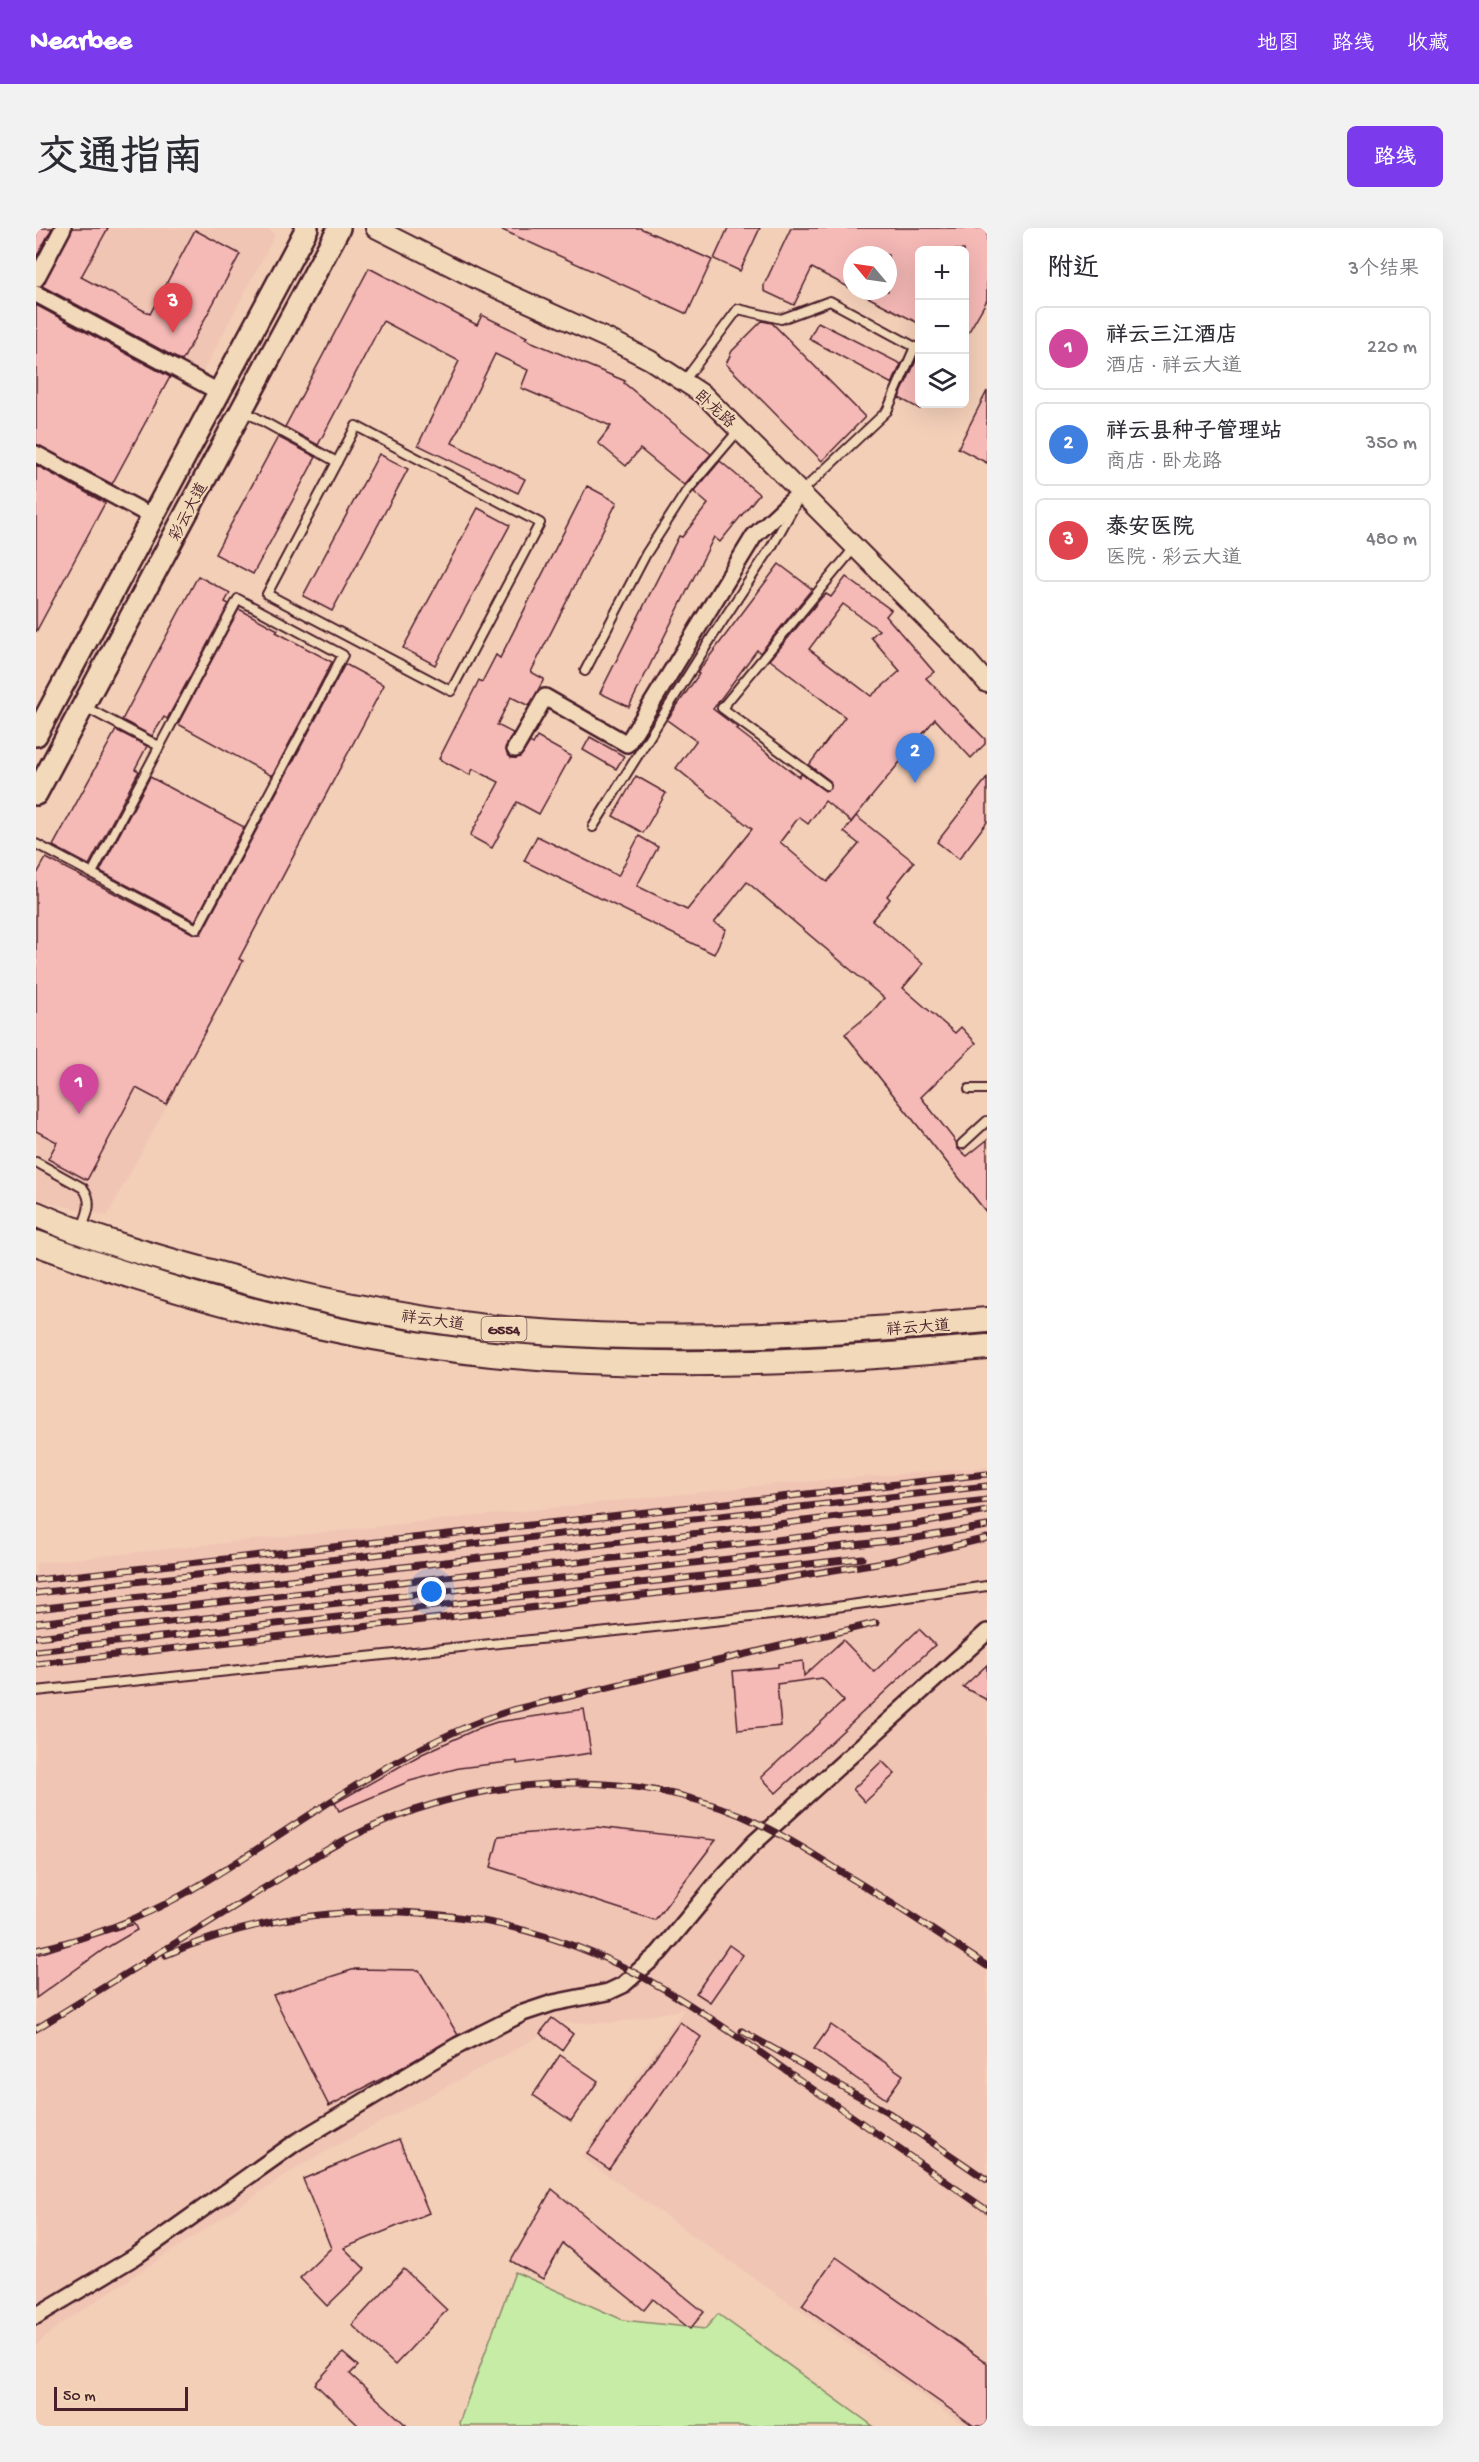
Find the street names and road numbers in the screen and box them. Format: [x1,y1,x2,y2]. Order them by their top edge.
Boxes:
street label: 卧龙路 [689,386,739,434]
street label: 彩云大道 [166,479,214,545]
street label: 祥云大道 [399,1308,466,1336]
road number: G554 [482,1317,526,1341]
street label: 祥云大道 [886,1317,951,1341]

